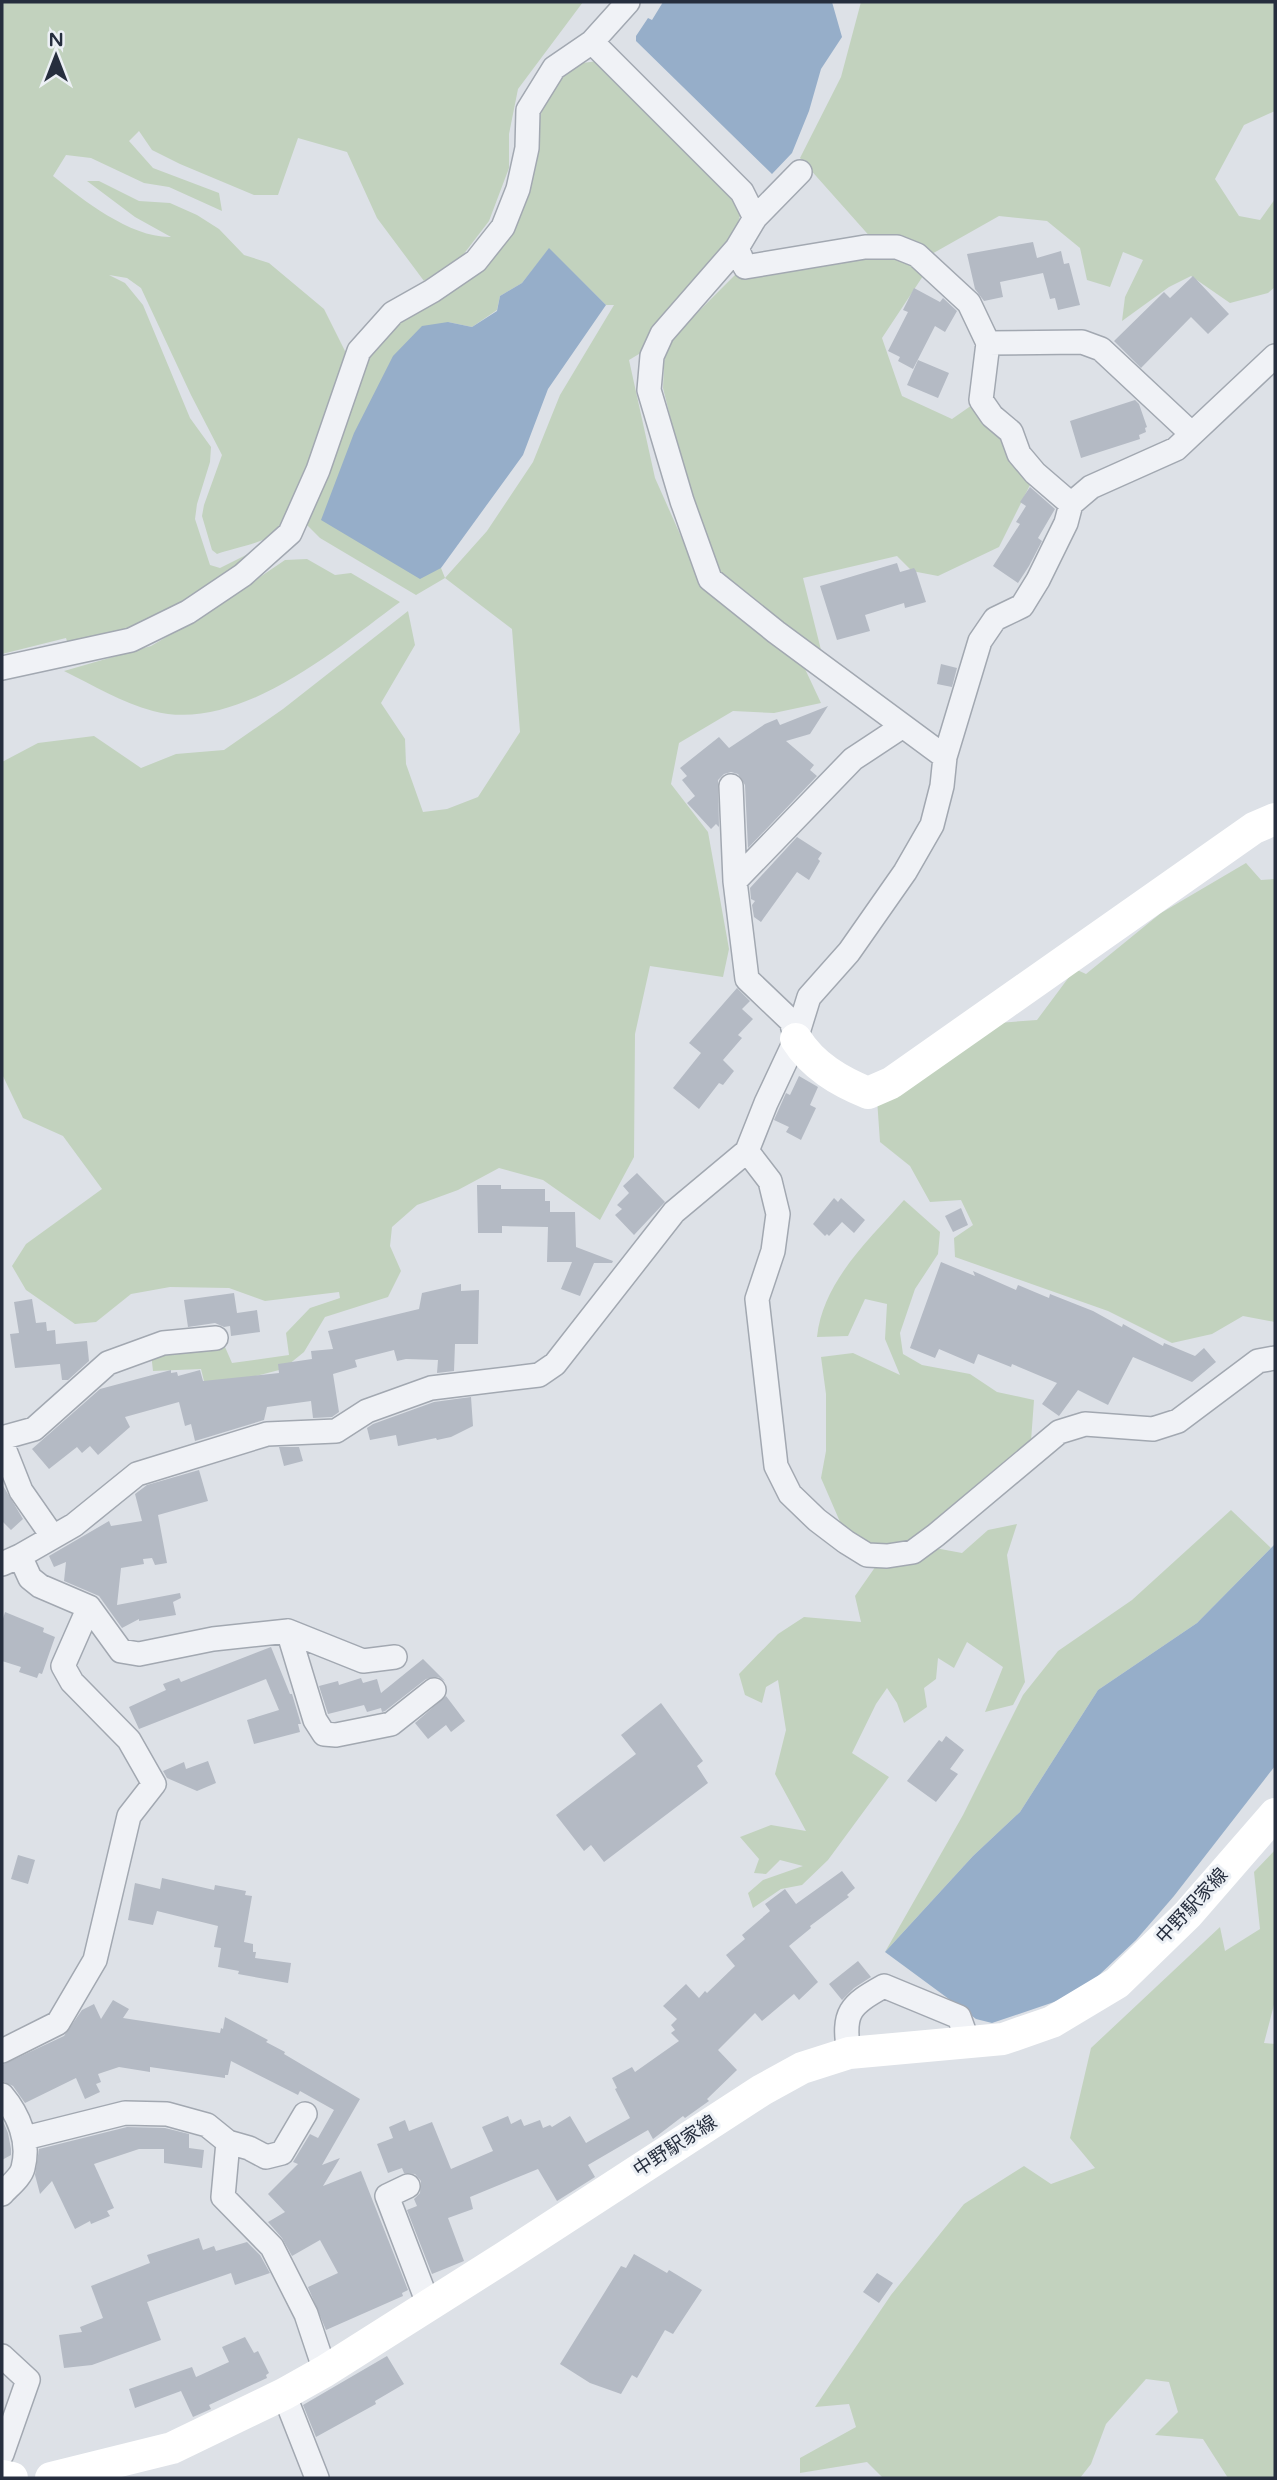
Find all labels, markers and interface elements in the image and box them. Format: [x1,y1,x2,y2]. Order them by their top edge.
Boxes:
north arrow [21,21,91,91]
text: N [48,29,64,51]
street label: 中野駅家線 [1152,1864,1232,1948]
street label: 中野駅家線 [629,2111,721,2181]

